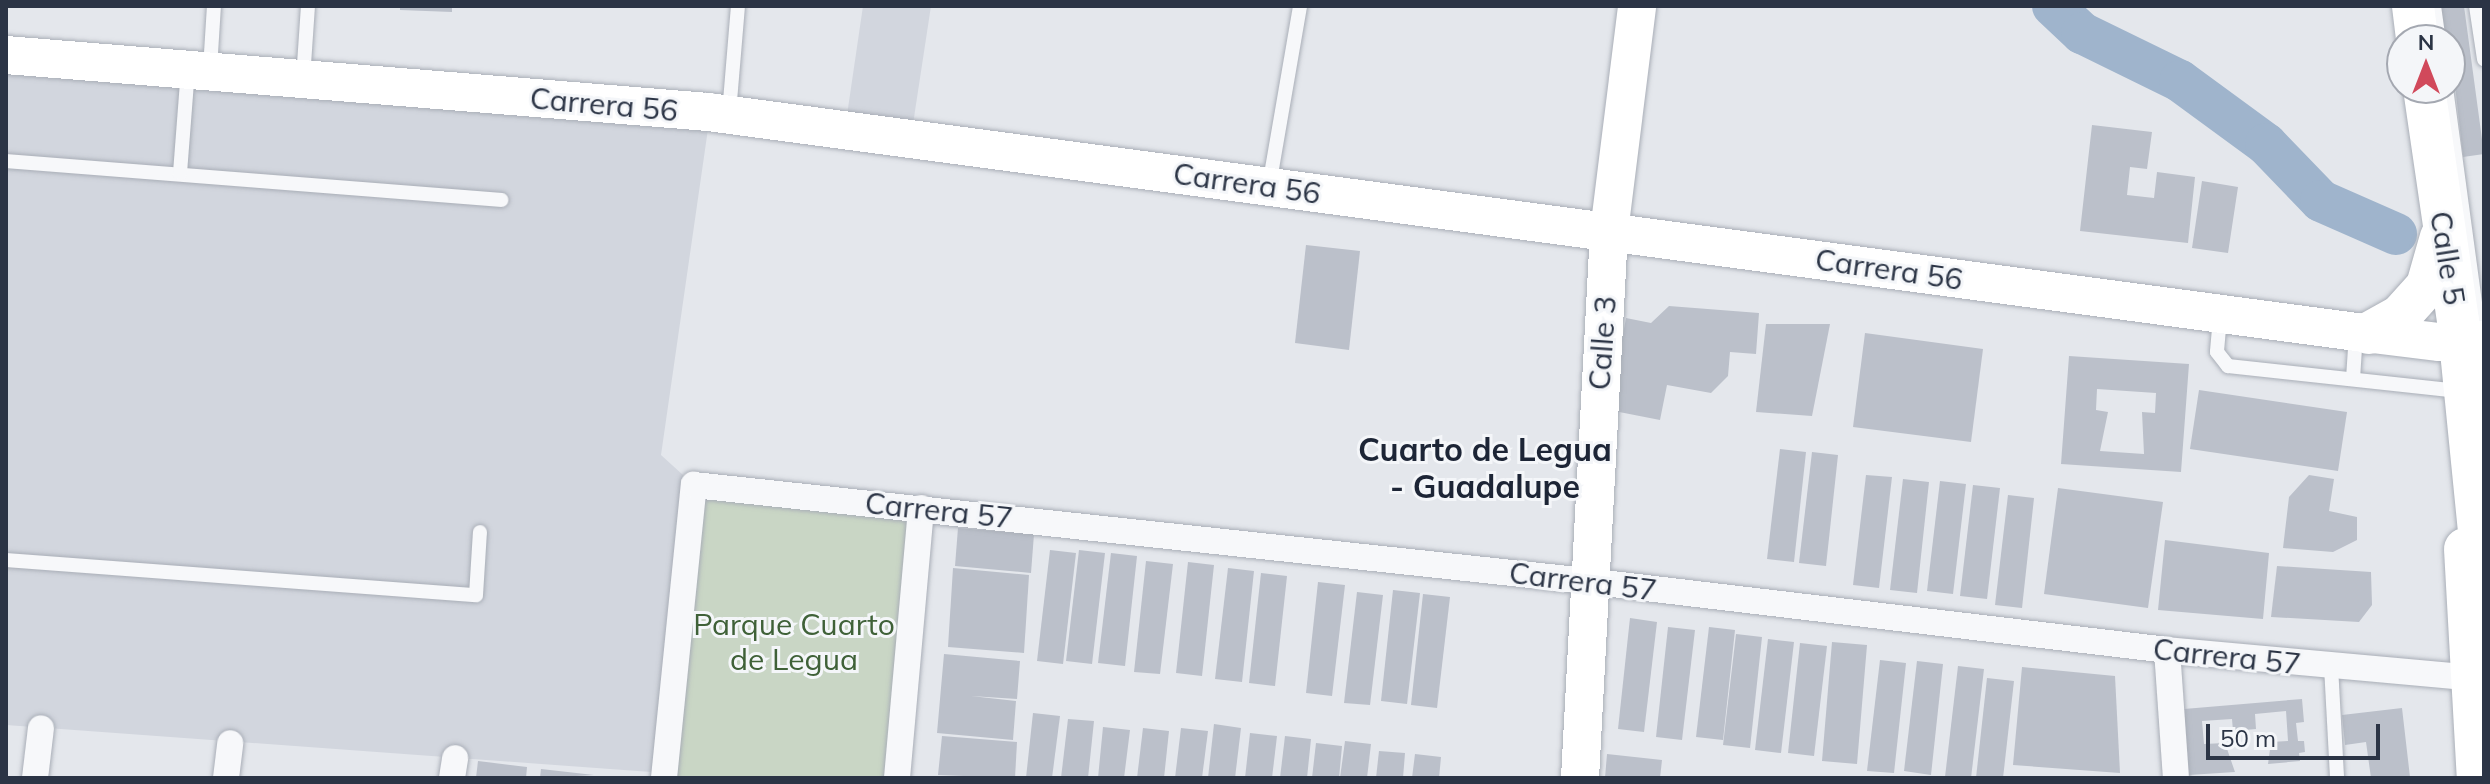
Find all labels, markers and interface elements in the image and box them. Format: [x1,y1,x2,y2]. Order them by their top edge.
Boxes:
north arrow [2386,24,2466,104]
text: N [2418,28,2434,56]
street label: Carrera 56 [528,80,680,128]
street label: Carrera 56 [1171,155,1323,211]
street label: Calle 5 [2423,209,2473,307]
street label: Carrera 56 [1813,241,1965,297]
street label: Calle 3 [1581,295,1623,391]
district label: Cuarto de Legua - Guadalupe [1358,431,1612,506]
street label: Carrera 57 [863,484,1015,536]
street label: Carrera 57 [1507,554,1659,608]
park label: Parque Cuarto de Legua [693,606,895,676]
street label: Carrera 57 [2151,630,2303,682]
scale bar [2210,708,2384,758]
text: 50 m [2220,723,2276,753]

